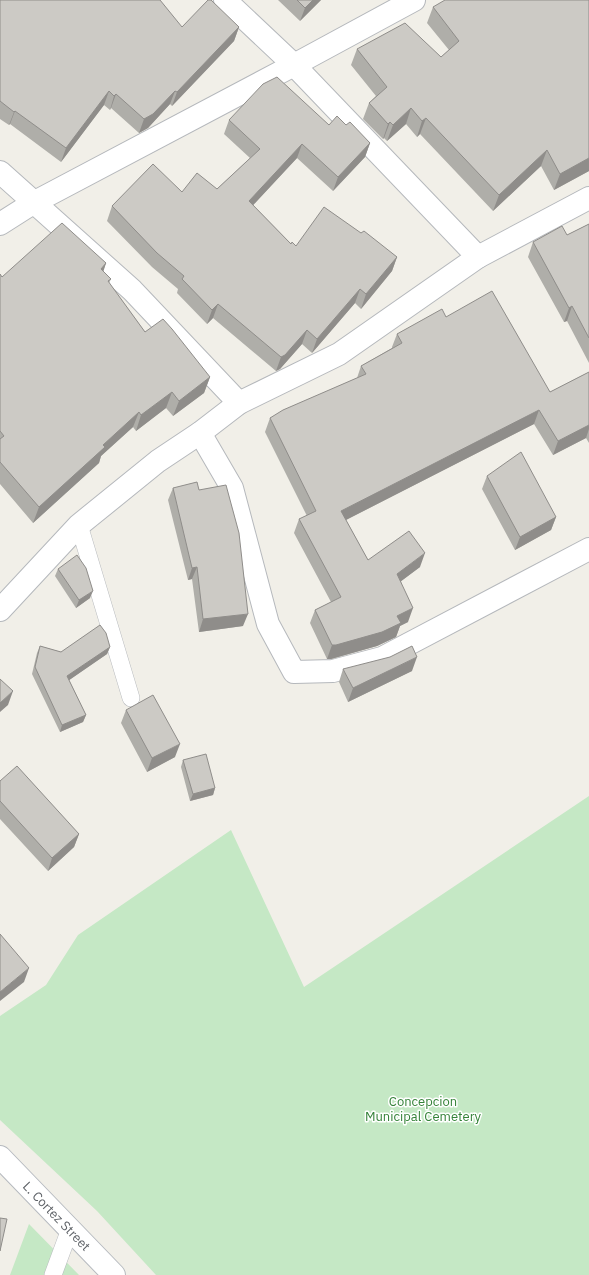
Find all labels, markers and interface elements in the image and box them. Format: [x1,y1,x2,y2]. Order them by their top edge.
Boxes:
park label: Concepcion Municipal Cemetery [365,1093,482,1125]
street label: L. Cortez Street [19,1178,94,1255]

